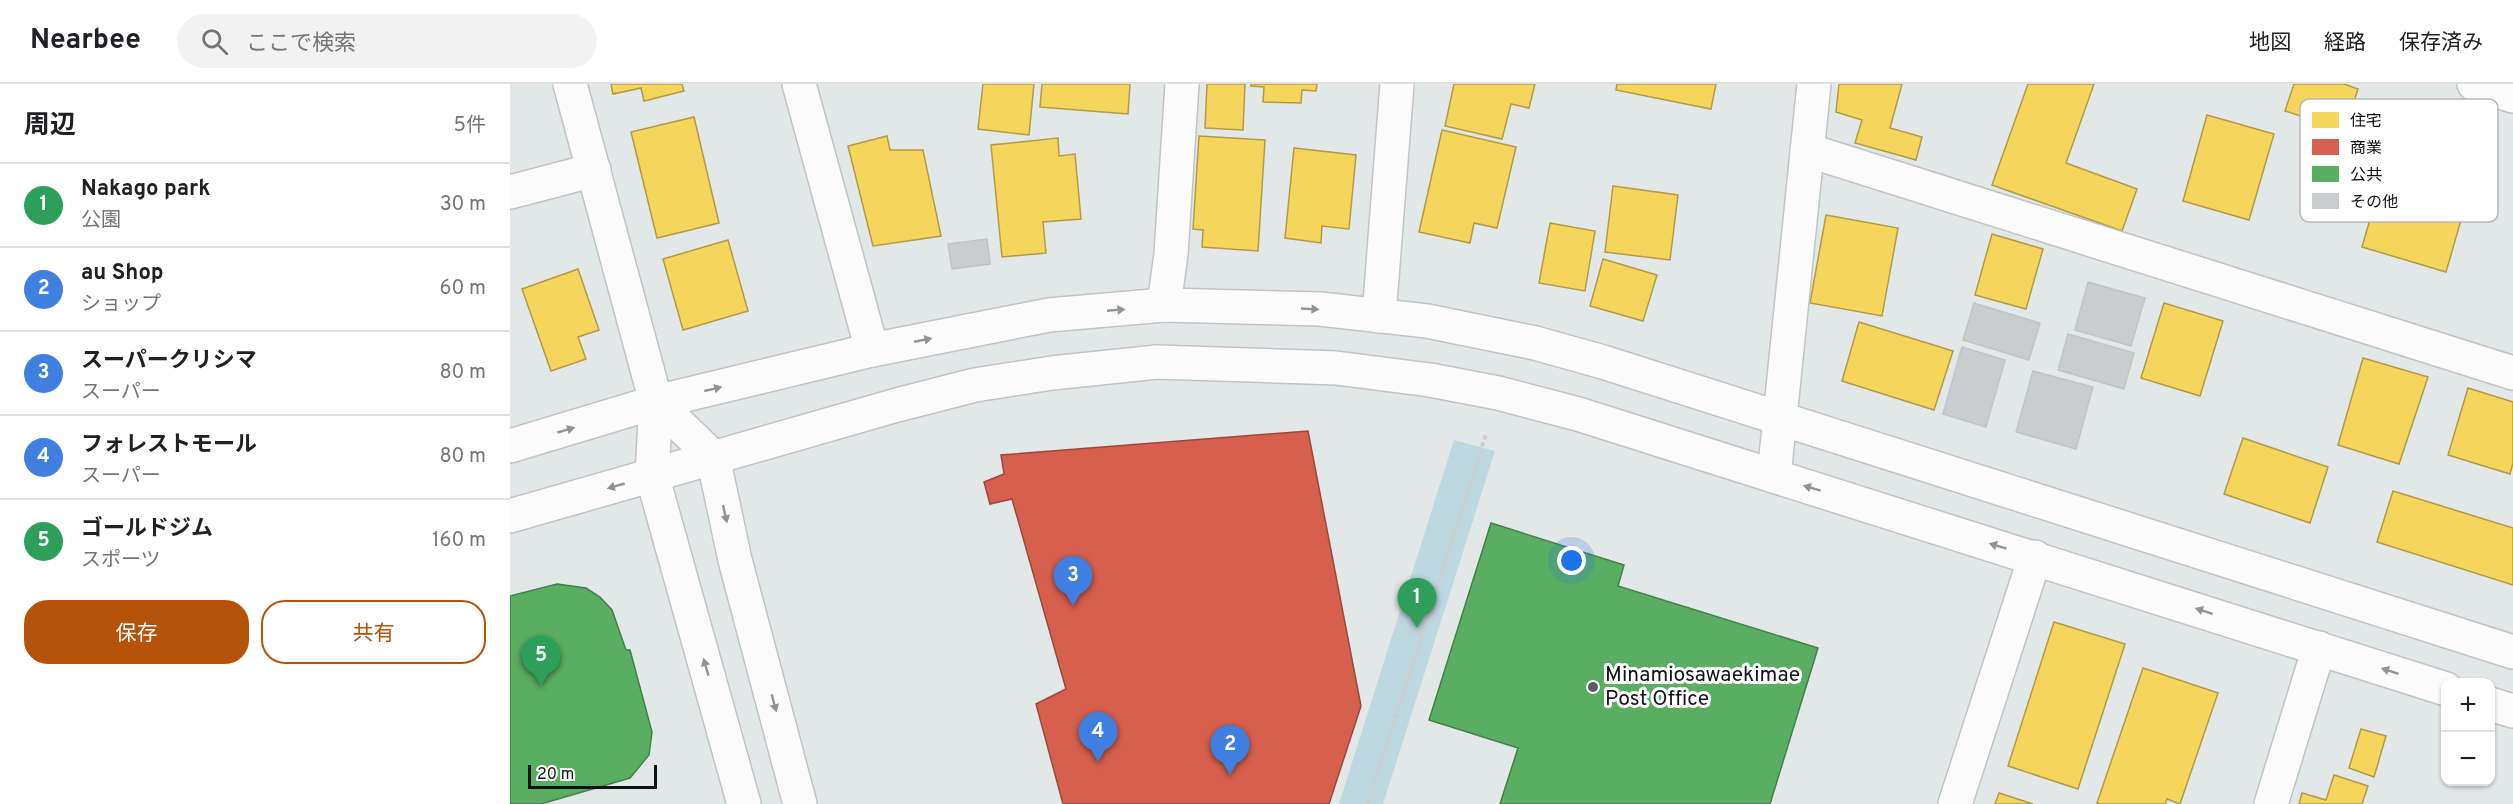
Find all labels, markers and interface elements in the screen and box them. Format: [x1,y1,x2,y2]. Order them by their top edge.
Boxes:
search box [177,14,597,68]
text: Nearbee [30,23,141,59]
icon: search [198,25,231,58]
text: 地図 [2249,30,2291,57]
text: 経路 [2324,30,2366,57]
text: 保存済み [2399,30,2483,57]
text: ここで検索 [246,31,356,58]
legend [2300,99,2498,222]
text: 周辺 [24,110,76,143]
text: 住宅 [2350,112,2382,132]
text: 5件 [454,113,486,139]
text: 商業 [2350,139,2382,159]
text: 公共 [2350,166,2382,186]
text: Nakago park [81,176,210,203]
text: 1 [40,192,48,218]
text: 30 m [440,192,486,218]
text: その他 [2350,193,2398,213]
text: 公園 [81,208,121,234]
text: au Shop [81,260,163,287]
text: 2 [37,276,50,302]
text: 60 m [440,276,486,302]
text: ショップ [81,292,161,318]
one-way arrow [1301,304,1320,313]
one-way arrow [1106,305,1125,314]
one-way arrow [914,335,933,344]
text: スーパークリシマ [81,348,257,375]
text: 3 [38,360,50,386]
text: 80 m [440,360,486,386]
text: スーパー [81,380,161,406]
one-way arrow [704,383,722,393]
one-way arrow [557,425,575,435]
text: フォレストモール [81,432,257,459]
text: 4 [37,444,50,470]
text: 80 m [440,444,486,470]
text: スーパー [81,464,161,490]
one-way arrow [607,482,625,491]
one-way arrow [1803,483,1821,492]
one-way arrow [721,505,731,524]
text: ゴールドジム [81,516,213,543]
text: 5 [37,528,50,554]
text: 160 m [432,528,486,554]
one-way arrow [1989,541,2007,550]
your location [1557,546,1586,575]
text: スポーツ [81,548,161,574]
pin: 3 [1054,556,1092,606]
pin: 1 [1398,578,1436,628]
button: 保存 [24,600,249,664]
button: 共有 [261,600,486,664]
one-way arrow [2195,606,2213,616]
pin: 5 [522,636,561,686]
one-way arrow [701,658,710,676]
place label: Minamiosawaekimae Post Office [1605,662,1800,713]
one-way arrow [2381,666,2399,675]
map controls [2441,678,2495,786]
button: + [2441,678,2495,732]
marker: Minamiosawaekimae Post Office [1586,680,1600,694]
one-way arrow [770,694,779,712]
pin: 4 [1078,712,1118,762]
pin: 2 [1210,726,1250,775]
button: − [2441,732,2495,786]
scale bar [528,762,657,790]
text: 20 m [537,765,574,785]

